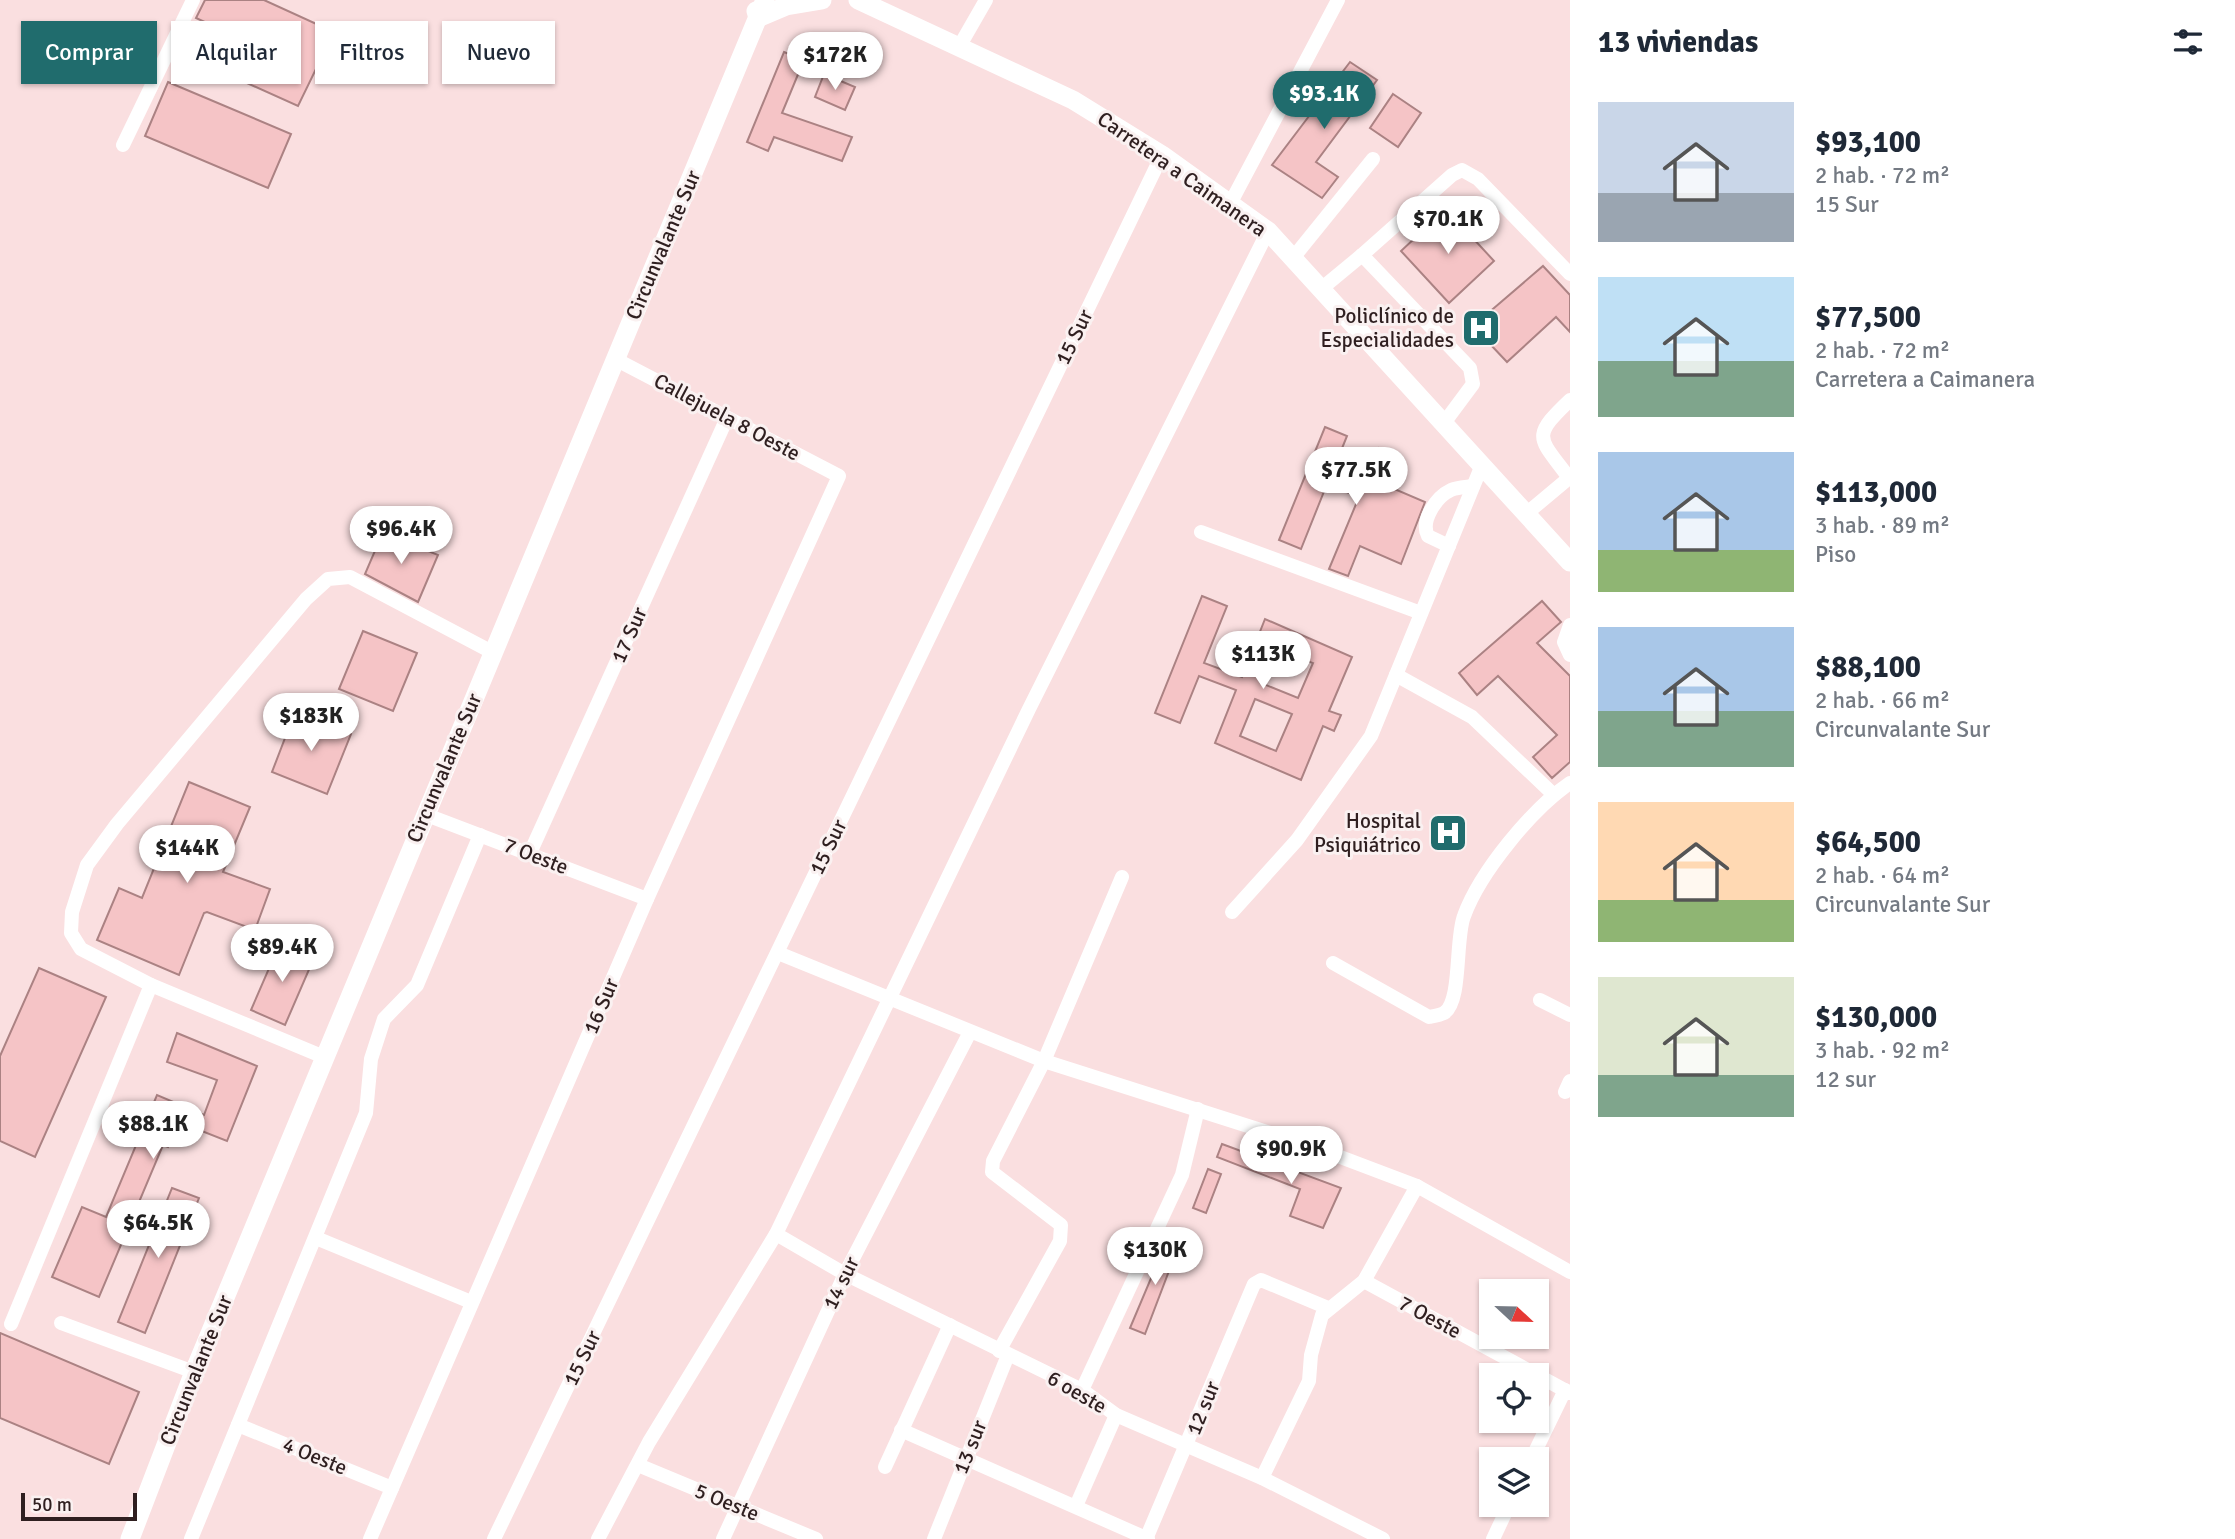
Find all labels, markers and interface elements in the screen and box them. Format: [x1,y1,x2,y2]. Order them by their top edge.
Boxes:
chip: Comprar [21,21,157,84]
chip: Alquilar [171,21,301,84]
chip: Filtros [315,21,428,84]
chip: Nuevo [442,21,555,84]
icon: filters [2169,23,2207,61]
text: 13 viviendas [1598,24,1758,61]
pin: $172K [786,32,884,92]
text: $172K [803,40,867,69]
pin: $93.1K [1267,72,1381,131]
text: $93.1K [1289,79,1359,108]
street label: Carretera a Caimanera [1092,106,1272,242]
text: $93,100 [1815,124,1921,161]
icon: home [1654,130,1738,214]
text: 2 hab. · 72 m² [1815,161,1950,190]
street label: Circunvalante Sur [620,166,706,324]
text: 15 Sur [1815,190,1879,219]
pin: $70.1K [1391,196,1505,256]
text: $70.1K [1413,204,1483,233]
text: $77,500 [1815,299,1921,336]
place label: Policlínico de Especialidades [1321,303,1454,353]
street label: 15 Sur [1050,305,1099,369]
icon: home [1654,305,1738,389]
hospital icon: Policlínico de Especialidades [1460,307,1502,349]
text: 2 hab. · 72 m² [1815,336,1950,365]
text: Carretera a Caimanera [1815,365,2035,394]
street label: Callejuela 8 Oeste [649,367,805,467]
pin: $77.5K [1299,448,1413,507]
text: $77.5K [1321,455,1391,484]
text: $113,000 [1815,474,1937,511]
icon: home [1654,480,1738,564]
pin: $96.4K [344,506,458,566]
text: 3 hab. · 89 m² [1815,511,1950,540]
text: $96.4K [366,514,436,543]
text: Piso [1815,540,1856,569]
street label: 17 Sur [605,603,653,667]
pin: $113K [1214,632,1312,691]
text: $113K [1231,639,1295,668]
text: $88,100 [1815,649,1921,686]
icon: home [1654,655,1738,739]
text: 2 hab. · 66 m² [1815,686,1950,715]
street label: Circunvalante Sur [401,689,487,847]
pin: $183K [262,694,360,753]
text: $183K [279,701,343,730]
text: Circunvalante Sur [1815,715,1990,744]
place label: Hospital Psiquiátrico [1314,808,1421,858]
hospital icon: Hospital Psiquiátrico [1427,812,1469,854]
street label: 15 Sur [804,815,853,879]
text: $64,500 [1815,824,1921,861]
pin: $144K [138,826,236,885]
icon: home [1654,830,1738,914]
street label: 7 Oeste [500,832,572,880]
text: $144K [155,833,219,862]
text: 2 hab. · 64 m² [1815,861,1950,890]
text: Circunvalante Sur [1815,890,1990,919]
pin: $89.4K [225,925,339,984]
text: $89.4K [247,932,317,961]
street label: 16 Sur [578,974,624,1038]
text: $130,000 [1815,999,1937,1036]
icon: home [1654,1005,1738,1089]
text: 3 hab. · 92 m² [1815,1036,1950,1065]
text: 12 sur [1815,1065,1876,1094]
pin: $88.1K [96,1102,210,1161]
text: $88.1K [118,1109,188,1138]
pin: $90.9K [1234,1126,1348,1186]
text: $90.9K [1256,1134,1326,1163]
pin: $64.5K [101,1200,215,1260]
text: $64.5K [123,1208,193,1237]
pin: $130K [1106,1228,1204,1287]
text: $130K [1123,1235,1187,1264]
street label: 14 sur [817,1252,865,1314]
north arrow [1479,1279,1549,1349]
map controls [1479,1279,1549,1517]
street label: 7 Oeste [1394,1290,1466,1344]
street label: Circunvalante Sur [154,1291,238,1449]
street label: 15 Sur [558,1326,607,1390]
button: locate [1479,1363,1549,1433]
street label: 6 oeste [1043,1365,1111,1419]
street label: 12 sur [1181,1377,1226,1439]
street label: 13 sur [948,1416,993,1478]
street label: 4 Oeste [279,1431,351,1481]
button: layers [1479,1447,1549,1517]
street label: 5 Oeste [691,1477,763,1527]
scale bar [21,1490,136,1522]
text: 50 m [32,1493,72,1517]

